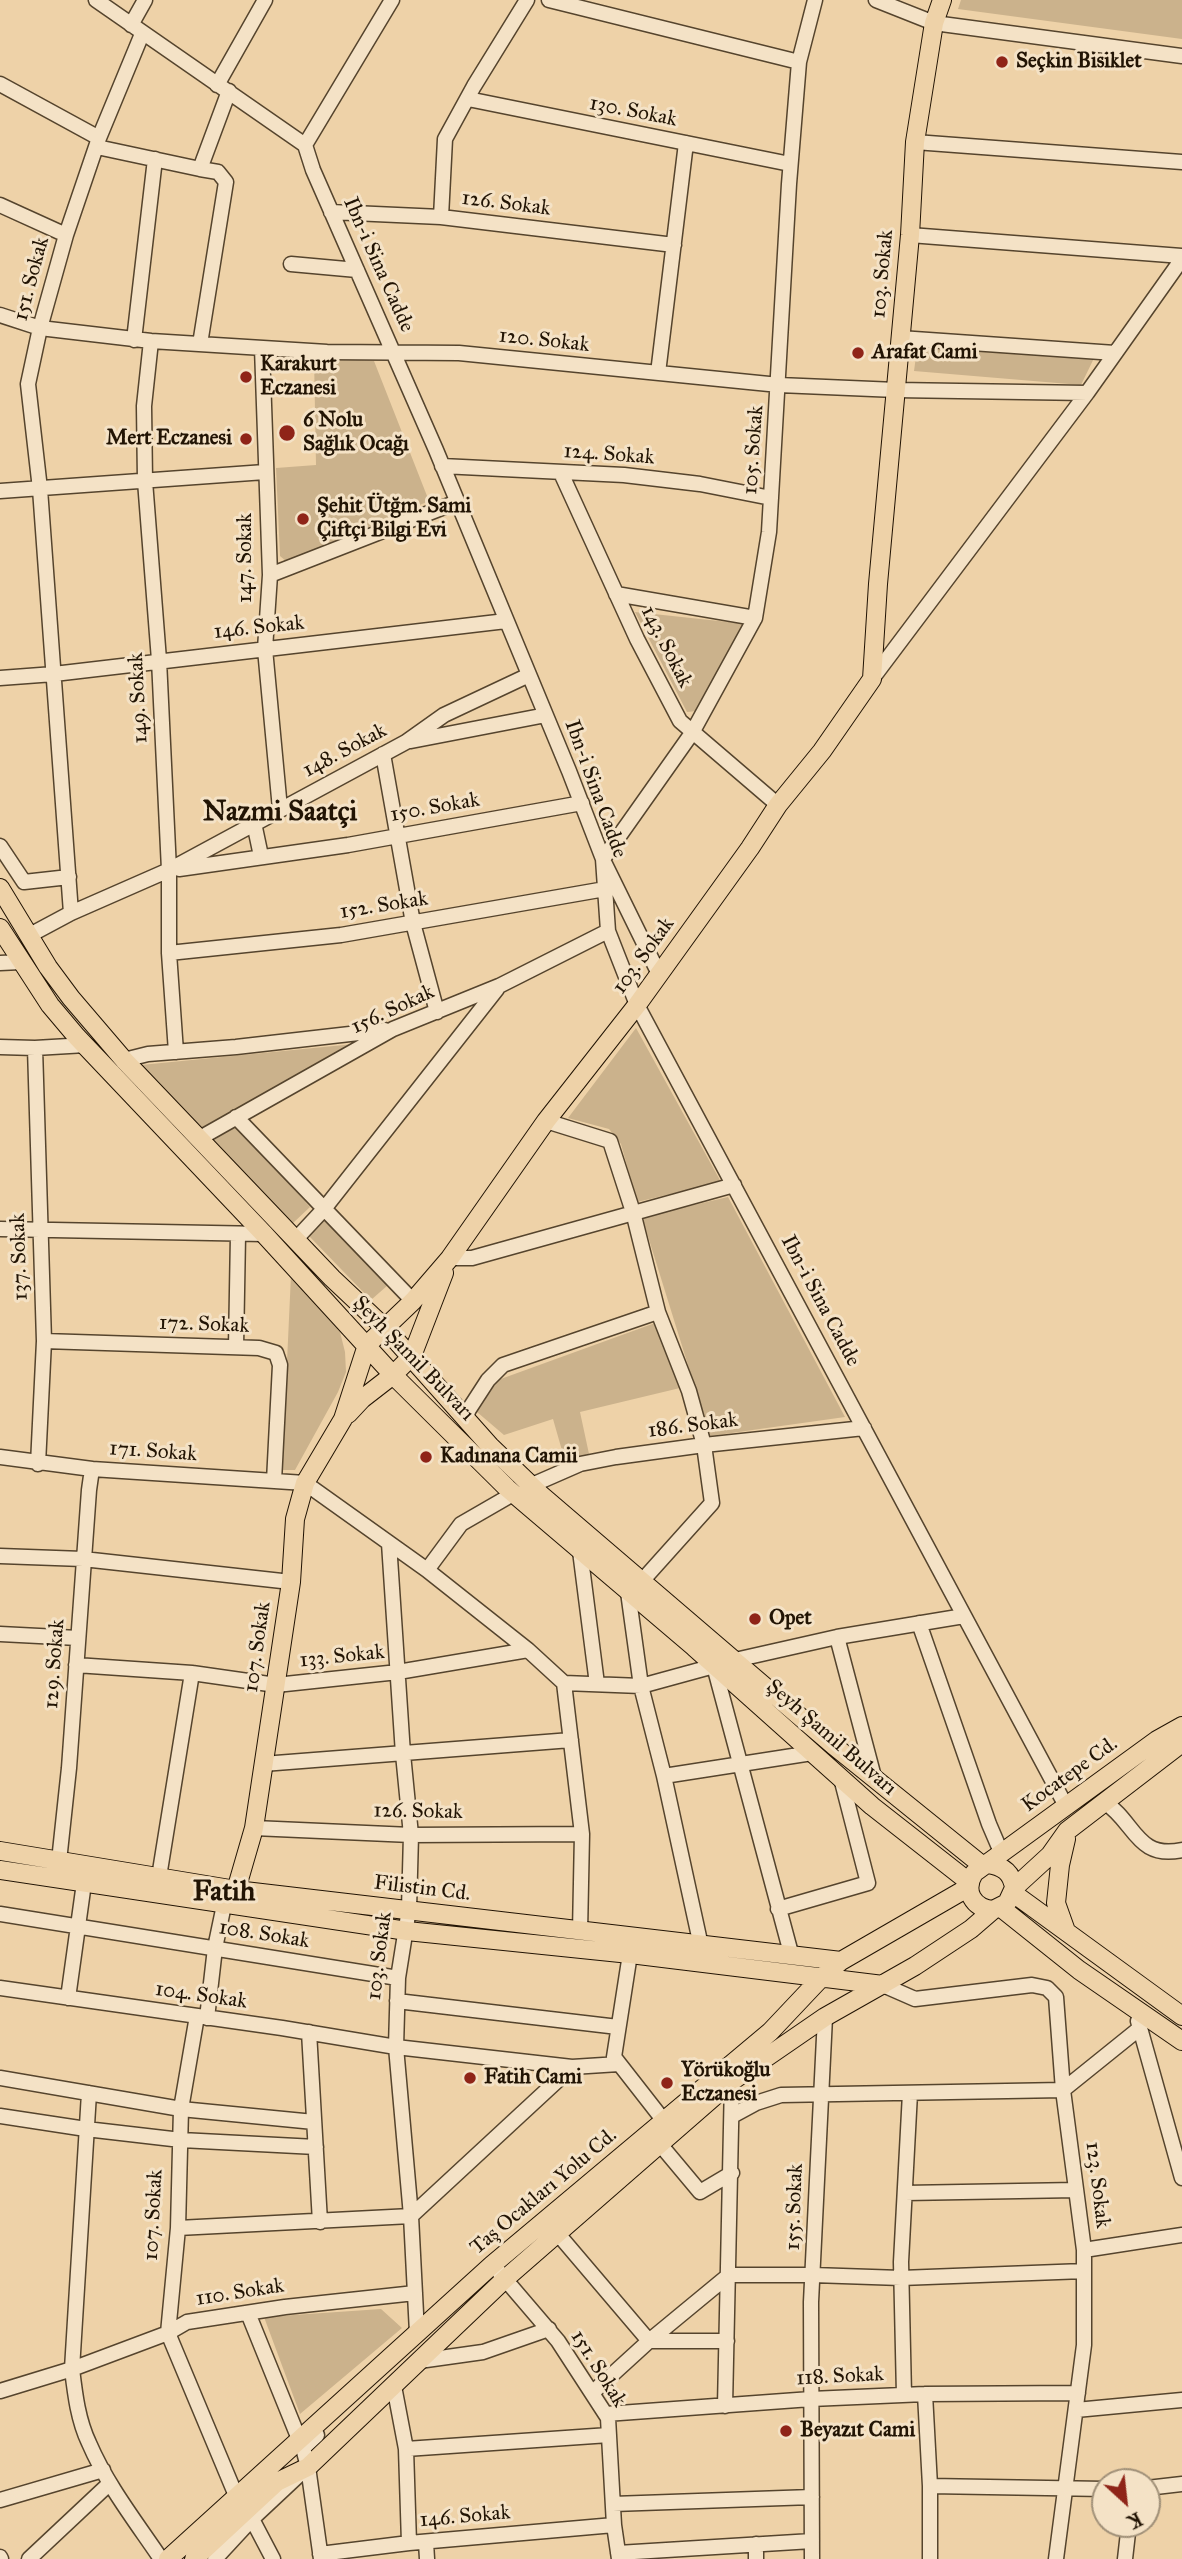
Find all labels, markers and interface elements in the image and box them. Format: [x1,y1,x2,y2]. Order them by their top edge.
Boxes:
place label: Seçkin Bisiklet [1016,49,1142,75]
marker: Seçkin Bisiklet [994,54,1010,70]
street label: 130. Sokak [587,91,679,133]
street label: 126. Sokak [460,186,552,222]
street label: Ibn-i Sina Cadde [337,194,419,336]
street label: 103. Sokak [867,229,899,319]
street label: 151. Sokak [9,234,55,324]
street label: 120. Sokak [498,324,590,358]
place label: Arafat Cami [872,340,977,366]
marker: Arafat Cami [850,345,866,361]
place label: Karakurt Eczanesi [260,352,337,402]
marker: Karakurt Eczanesi [238,369,254,385]
street label: 105. Sokak [738,404,770,496]
place label: 6 Nolu Sağlık Ocağı [303,408,409,458]
marker: 6 Nolu Sağlık Ocağı [277,423,297,443]
place label: Mert Eczanesi [106,426,232,452]
marker: Mert Eczanesi [238,431,254,447]
street label: 124. Sokak [563,439,655,471]
place label: Şehit Ütğm. Sami Çiftçi Bilgi Evi [317,494,471,544]
marker: Şehit Ütğm. Sami Çiftçi Bilgi Evi [295,511,311,527]
street label: 147. Sokak [233,513,259,603]
street label: 143. Sokak [635,602,697,692]
street label: 146. Sokak [213,611,305,645]
street label: 149. Sokak [124,652,154,744]
street label: Ibn-i Sina Cadde [558,717,632,861]
street label: 148. Sokak [299,718,391,784]
street label: 150. Sokak [388,788,482,828]
district label: Nazmi Saatçi [203,796,357,830]
street label: 152. Sokak [338,887,430,925]
street label: 103. Sokak [608,913,680,999]
street label: 156. Sokak [348,980,438,1040]
street label: 137. Sokak [6,1213,34,1301]
street label: Ibn-i Sina Cadde [775,1231,865,1371]
street label: Şeyh Şamil Bulvarı [347,1291,479,1427]
street label: 172. Sokak [158,1311,250,1339]
street label: 186. Sokak [647,1408,739,1444]
street label: 171. Sokak [108,1436,198,1468]
place label: Kadınana Camii [440,1444,577,1470]
marker: Kadınana Camii [418,1449,434,1465]
street label: 107. Sokak [239,1600,277,1694]
place label: Opet [769,1606,812,1632]
marker: Opet [747,1611,763,1627]
street label: 129. Sokak [39,1618,71,1710]
street label: 133. Sokak [298,1640,386,1674]
street label: Şeyh Şamil Bulvarı [761,1675,901,1801]
street label: Kocatepe Cd. [1017,1732,1123,1818]
street label: 126. Sokak [373,1799,463,1825]
street label: Filistin Cd. [372,1871,472,1907]
district label: Fatih [193,1876,255,1910]
street label: 103. Sokak [362,1910,398,2002]
street label: 108. Sokak [217,1915,311,1955]
street label: 104. Sokak [153,1977,249,2015]
place label: Yörükoğlu Eczanesi [681,2058,770,2108]
place label: Fatih Cami [484,2065,582,2091]
marker: Fatih Cami [462,2070,478,2086]
marker: Yörükoğlu Eczanesi [659,2075,675,2091]
street label: Taş Ocakları Yolu Cd. [466,2123,622,2261]
street label: 123. Sokak [1079,2140,1115,2230]
street label: 155. Sokak [781,2163,809,2251]
street label: 107. Sokak [139,2169,169,2261]
street label: 110. Sokak [194,2274,286,2312]
street label: 151. Sokak [564,2326,632,2412]
street label: 118. Sokak [796,2362,884,2392]
place label: Beyazıt Cami [800,2418,915,2444]
marker: Beyazıt Cami [778,2423,794,2439]
north arrow [1091,2468,1161,2538]
street label: 146. Sokak [419,2500,511,2534]
text: K [1124,2507,1146,2534]

